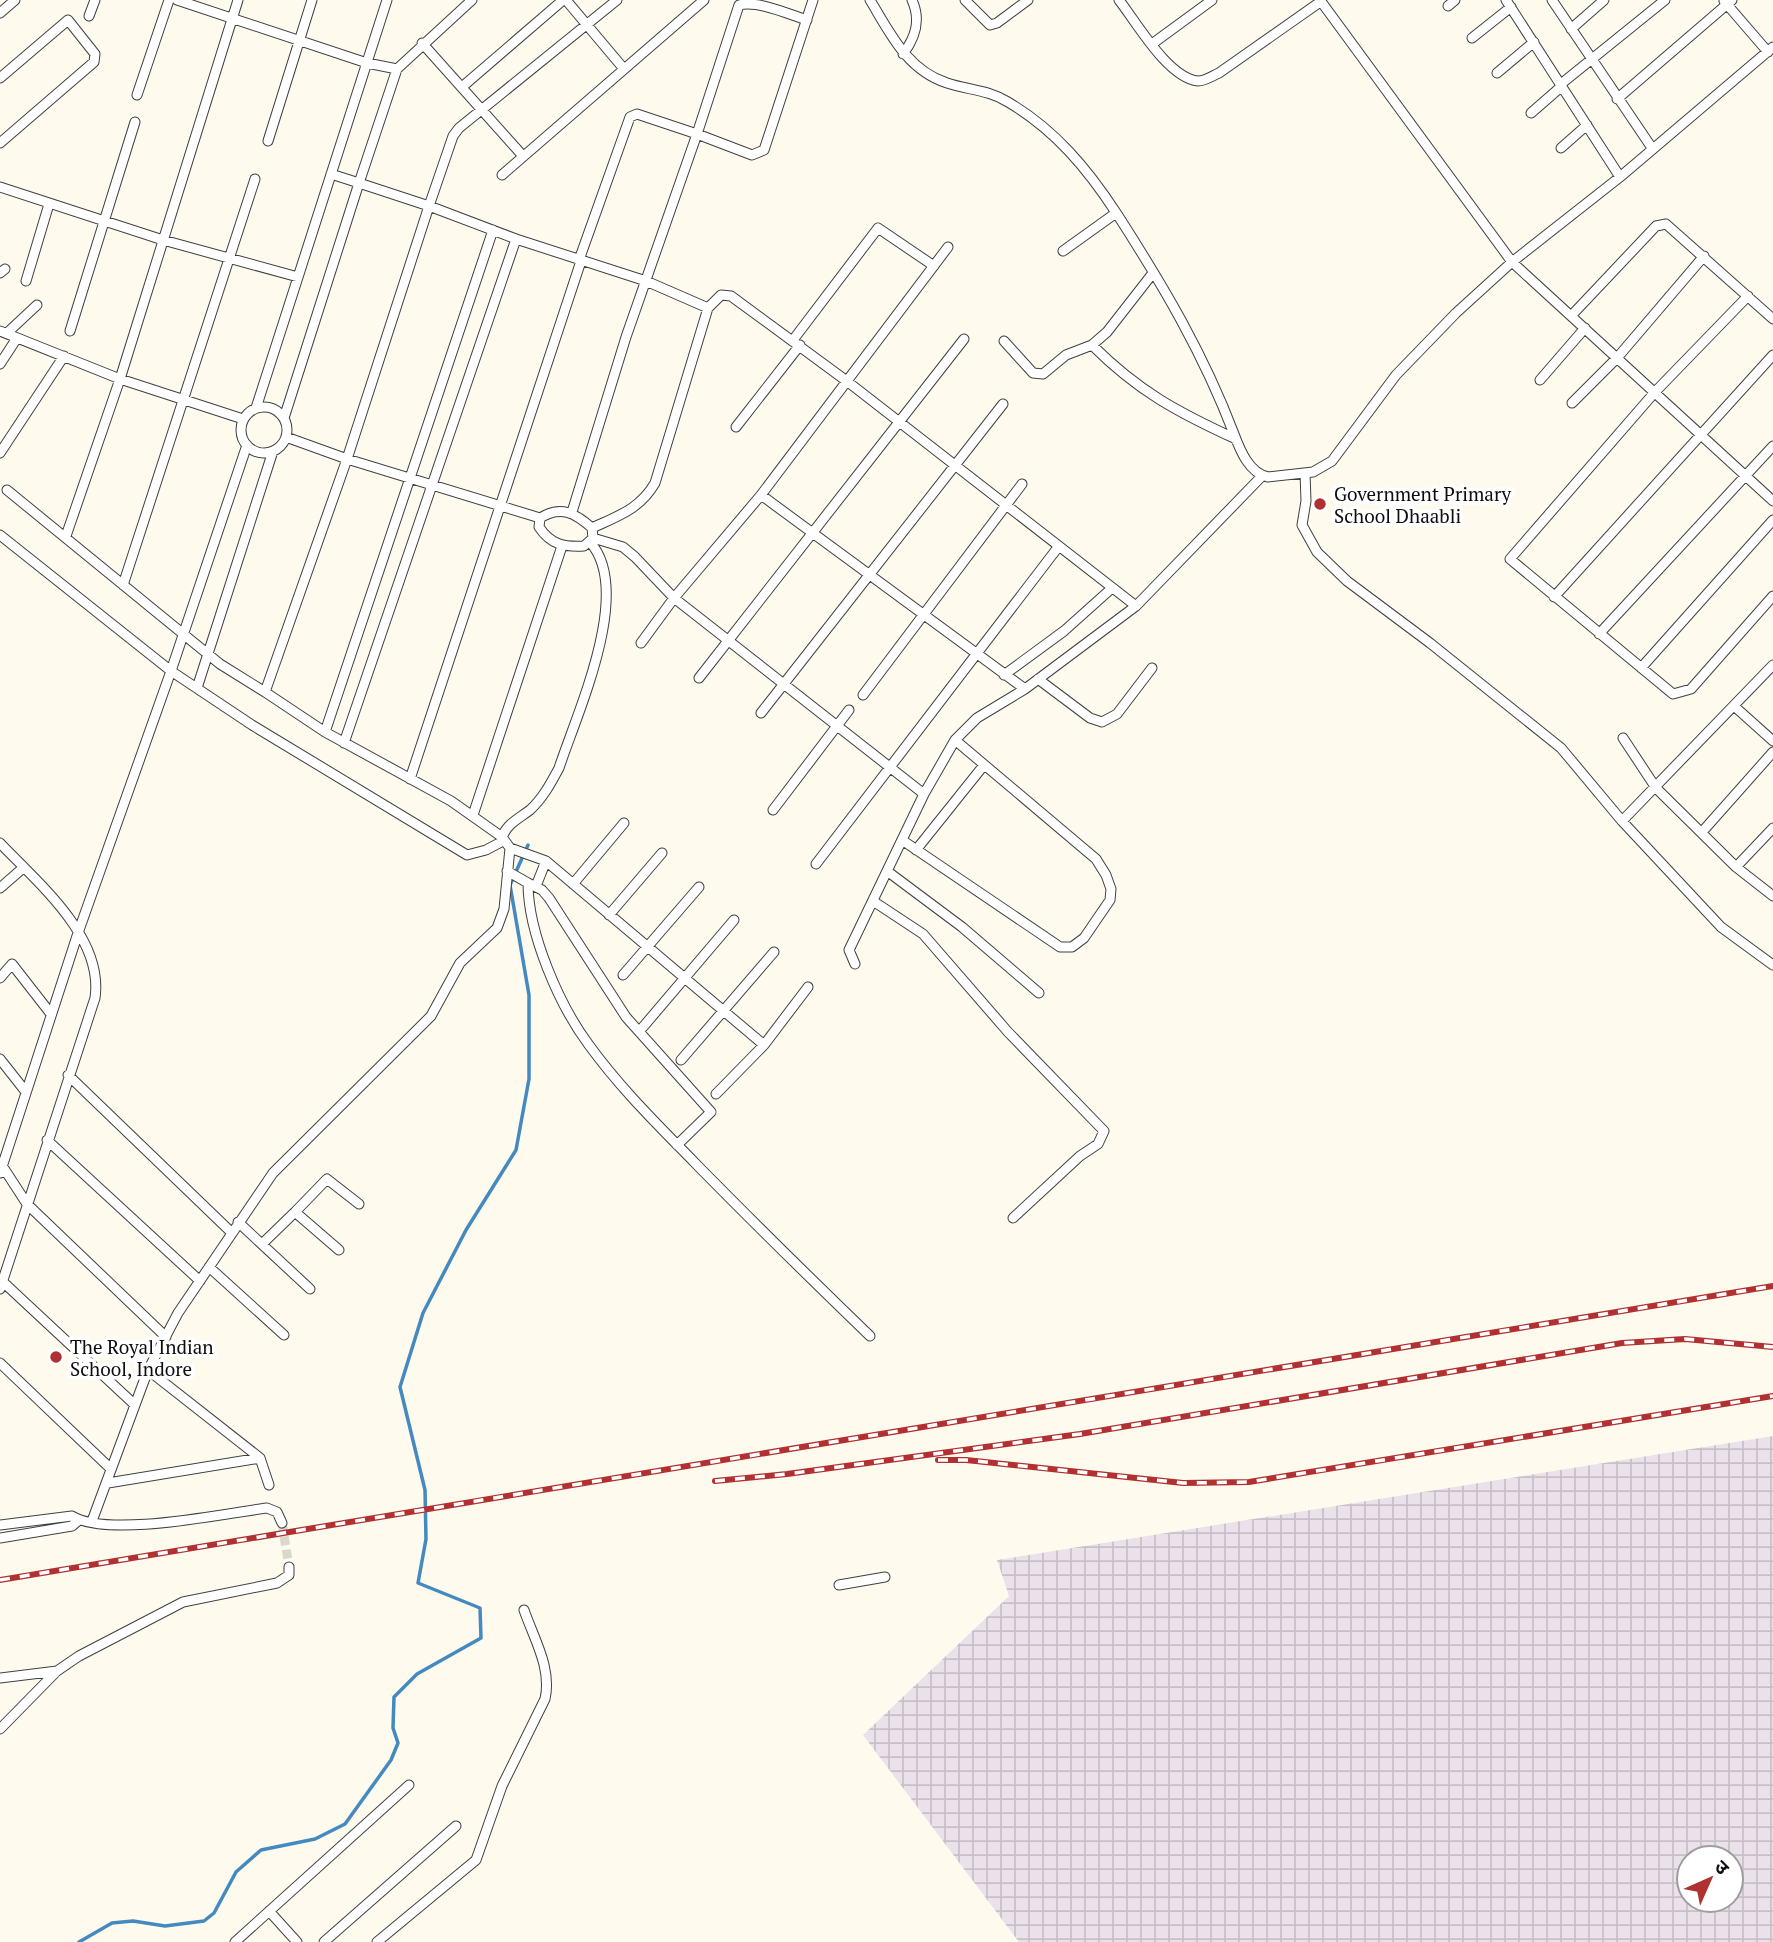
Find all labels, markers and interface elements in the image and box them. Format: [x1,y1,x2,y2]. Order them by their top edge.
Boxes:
place label: Government Primary School Dhaabli [1334,481,1512,528]
marker: Government Primary School Dhaabli [1312,496,1328,512]
place label: The Royal Indian School, Indore [70,1334,214,1381]
marker: The Royal Indian School, Indore [48,1349,64,1365]
north arrow [1675,1844,1745,1914]
text: उ [1710,1854,1736,1880]

